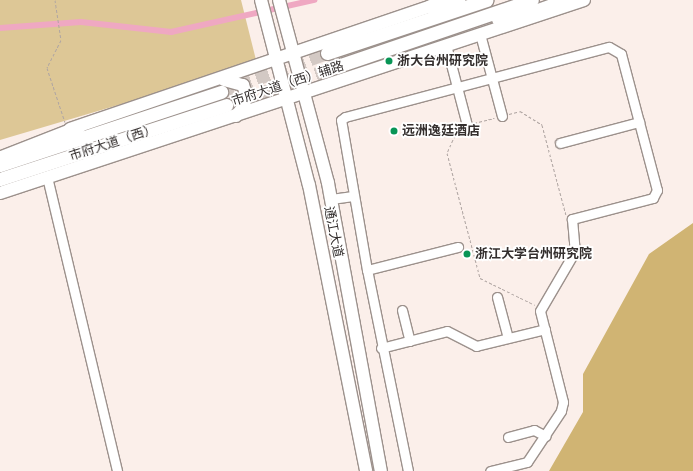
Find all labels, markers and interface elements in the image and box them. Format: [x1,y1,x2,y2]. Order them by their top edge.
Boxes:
place label: 浙大台州研究院 [397,53,488,69]
marker: 浙大台州研究院 [384,56,394,66]
street label: 市府大道（西）辅路 [230,59,346,109]
street label: 市府大道（西） [67,122,159,164]
place label: 远洲逸廷酒店 [402,123,480,139]
marker: 远洲逸廷酒店 [389,126,399,136]
street label: 通江大道 [320,205,346,259]
place label: 浙江大学台州研究院 [475,246,592,262]
marker: 浙江大学台州研究院 [462,249,472,259]

